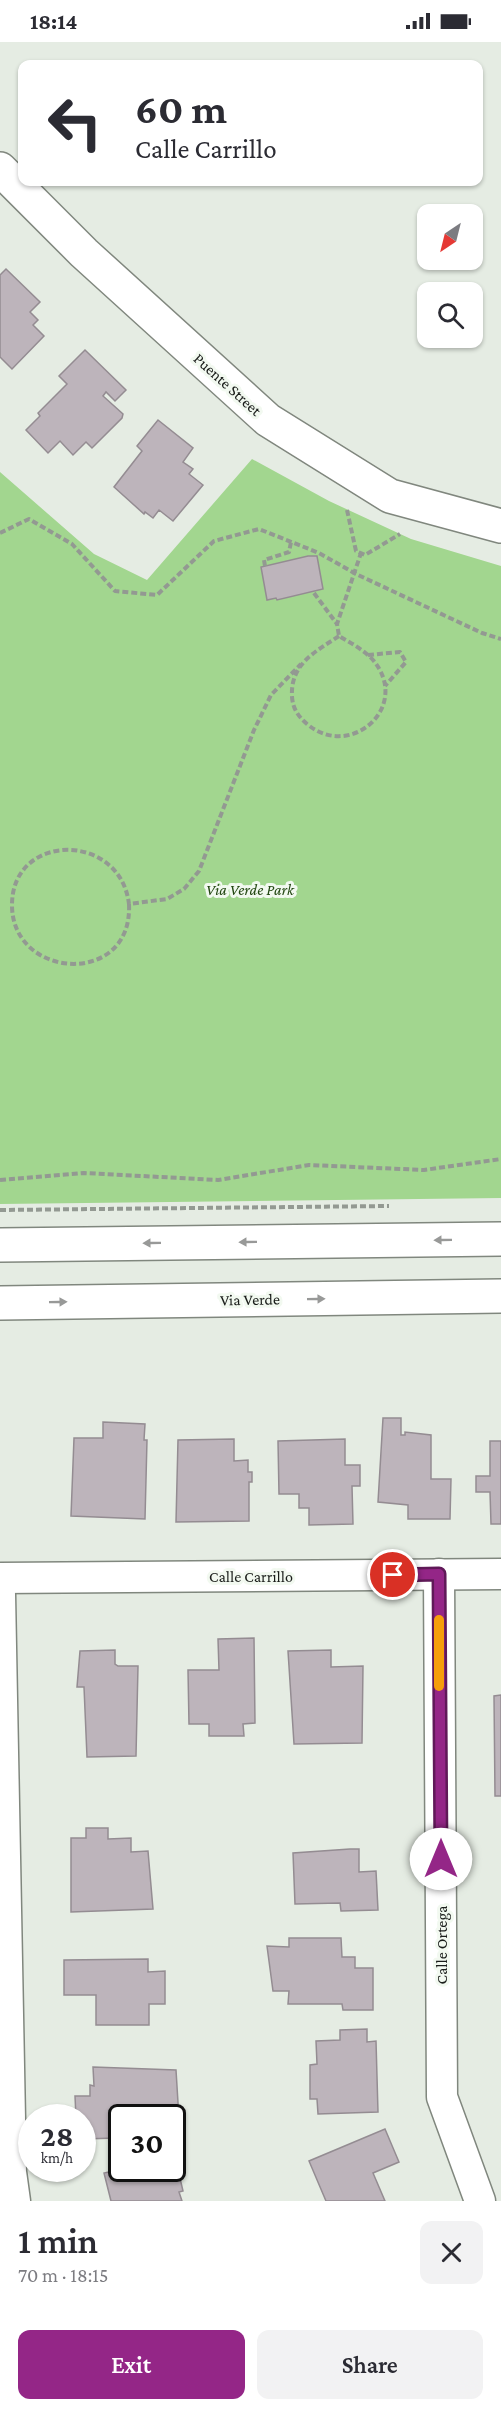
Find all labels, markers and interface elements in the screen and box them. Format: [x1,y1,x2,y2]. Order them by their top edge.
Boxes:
text: 18:14 [30,9,77,34]
icon: left [36,84,114,162]
text: 60 m [135,85,227,132]
text: Calle Carrillo [135,134,277,164]
north arrow [417,204,483,270]
map controls [417,204,483,348]
button: search [417,282,483,348]
street label: Puente Street [190,350,265,420]
park label: Via Verde Park [206,881,295,898]
one-way arrow [433,1235,452,1245]
one-way arrow [238,1238,257,1247]
one-way arrow [142,1239,161,1248]
street label: Via Verde [220,1290,280,1309]
one-way arrow [307,1294,326,1303]
one-way arrow [49,1297,68,1307]
pin [367,1549,418,1600]
icon: arrive [376,1558,409,1591]
street label: Calle Carrillo [209,1568,293,1585]
position arrow [409,1827,473,1891]
street label: Calle Ortega [433,1905,451,1984]
speed limit sign: 30 [108,2104,186,2182]
text: 28 [41,2119,73,2152]
text: km/h [41,2150,73,2166]
text: 1 min [18,2221,98,2261]
button: close [420,2221,483,2284]
text: 70 m · 18:15 [18,2264,108,2286]
button: Exit [18,2330,245,2399]
button: Share [257,2330,483,2399]

